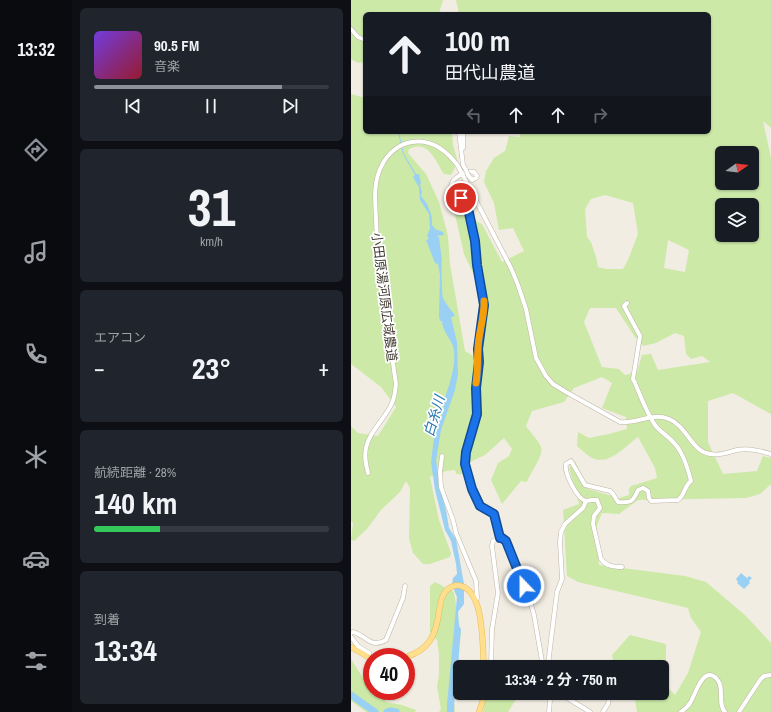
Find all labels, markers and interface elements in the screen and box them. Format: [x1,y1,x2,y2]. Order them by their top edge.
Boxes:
text: 100 m [445,22,510,60]
icon: ahead [379,28,431,80]
text: 90.5 FM [154,35,199,56]
text: 13:32 [17,37,55,62]
text: 音楽 [154,58,180,75]
text: 田代山農道 [445,60,535,85]
icon: previous [122,95,144,117]
icon: pause [200,95,222,117]
icon: next [279,95,301,117]
icon: left [463,104,485,126]
icon: ahead [505,104,527,126]
icon: ahead [547,104,569,126]
icon: right [589,104,611,126]
icon: directions [22,136,50,164]
north arrow [715,146,759,190]
map controls [715,146,759,242]
text: 31 [188,172,235,242]
pin [444,181,478,215]
icon: arrive [450,187,472,209]
button: layers [715,198,759,242]
street label: 小田原湯河原広域農道 [368,232,401,363]
text: km/h [200,233,223,250]
icon: music [22,238,50,266]
text: エアコン [94,329,146,346]
icon: phone [22,340,50,368]
text: 23° [192,348,231,388]
text: − [94,353,105,383]
text: + [318,353,329,383]
water label: 白糸川 [420,391,449,439]
icon: climate [22,443,50,471]
text: 航続距離 · 28% [94,464,176,481]
text: 140 km [94,483,177,523]
icon: car [22,545,50,573]
position arrow [503,565,545,607]
text: 到着 [94,611,120,628]
text: 13:34 [94,630,157,670]
icon: filters [22,647,50,675]
speed limit sign: 40 [363,648,415,700]
text: 13:34 · 2 分 · 750 m [505,669,617,690]

